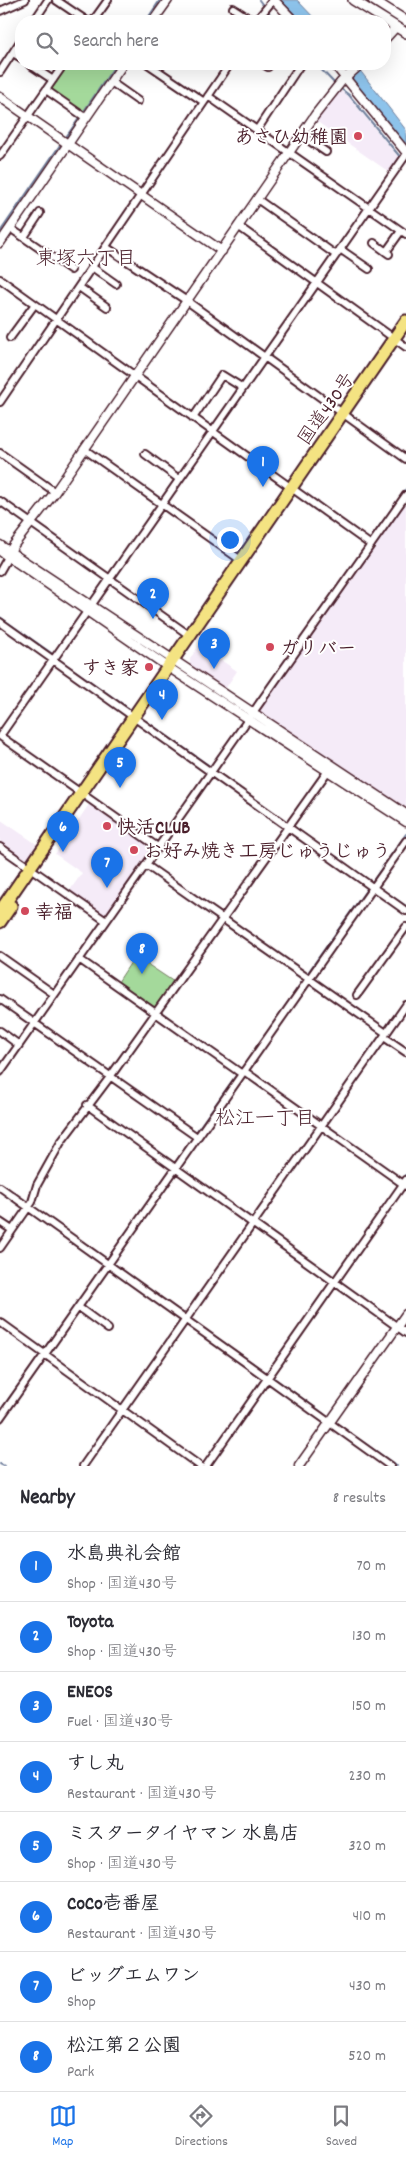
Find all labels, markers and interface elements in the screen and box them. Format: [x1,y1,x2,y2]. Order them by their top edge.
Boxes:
search box [15,15,391,70]
icon: search [33,29,61,57]
text: Search here [73,29,159,56]
place label: あさひ幼稚園 [235,126,348,153]
marker: あさひ幼稚園 [352,130,364,142]
district label: 東塚六丁目 [36,246,136,274]
street label: 国道430号 [293,368,363,452]
pin: 1 [247,446,279,487]
your location [217,527,243,553]
pin: 2 [137,578,169,619]
pin: 3 [198,628,230,669]
place label: ガリバー [280,637,356,664]
marker: ガリバー [264,641,276,653]
place label: すき家 [82,657,139,684]
marker: すき家 [143,661,155,673]
pin: 4 [146,679,178,720]
pin: 5 [104,747,136,788]
pin: 6 [47,811,79,852]
place label: 快活CLUB [117,816,190,843]
marker: 快活CLUB [101,820,113,832]
place label: お好み焼き工房じゅうじゅう [144,840,391,867]
marker: お好み焼き工房じゅうじゅう [128,844,140,856]
pin: 7 [91,847,123,888]
place label: 幸福 [35,901,73,928]
marker: 幸福 [19,905,31,917]
pin: 8 [126,933,158,974]
district label: 松江一丁目 [215,1106,315,1134]
text: Nearby [20,1484,75,1514]
text: 8 results [333,1487,386,1510]
text: 水島典礼会館 [67,1542,181,1569]
text: 1 [34,1555,38,1578]
text: 70 m [356,1555,386,1578]
text: Shop · 国道430号 [67,1573,177,1596]
text: Toyota [67,1610,113,1637]
text: 2 [33,1625,40,1648]
text: 130 m [352,1625,386,1648]
text: Shop · 国道430号 [67,1641,177,1664]
text: ENEOS [67,1680,113,1707]
text: 3 [32,1695,40,1718]
text: 150 m [352,1695,386,1718]
text: Fuel · 国道430号 [67,1711,173,1734]
text: すし丸 [67,1752,124,1779]
text: 4 [33,1765,39,1788]
text: 230 m [349,1765,386,1788]
text: Restaurant · 国道430号 [67,1783,217,1806]
text: ミスタータイヤマン 水島店 [67,1822,299,1849]
text: 5 [32,1835,40,1858]
text: 320 m [349,1835,386,1858]
text: Shop · 国道430号 [67,1853,177,1876]
text: CoCo壱番屋 [67,1892,160,1919]
text: 6 [32,1905,40,1928]
text: 410 m [352,1905,386,1928]
text: Restaurant · 国道430号 [67,1923,217,1946]
text: ビッグエムワン [67,1964,200,1991]
text: 7 [33,1975,39,1998]
text: 430 m [349,1975,386,1998]
text: Shop [67,1991,96,2014]
text: 松江第２公園 [67,2034,181,2061]
text: 8 [33,2045,39,2068]
text: 520 m [348,2045,386,2068]
text: Park [67,2061,94,2084]
tab: Map [49,2102,77,2152]
tab: Directions [175,2102,228,2152]
tab: Saved [326,2102,357,2152]

